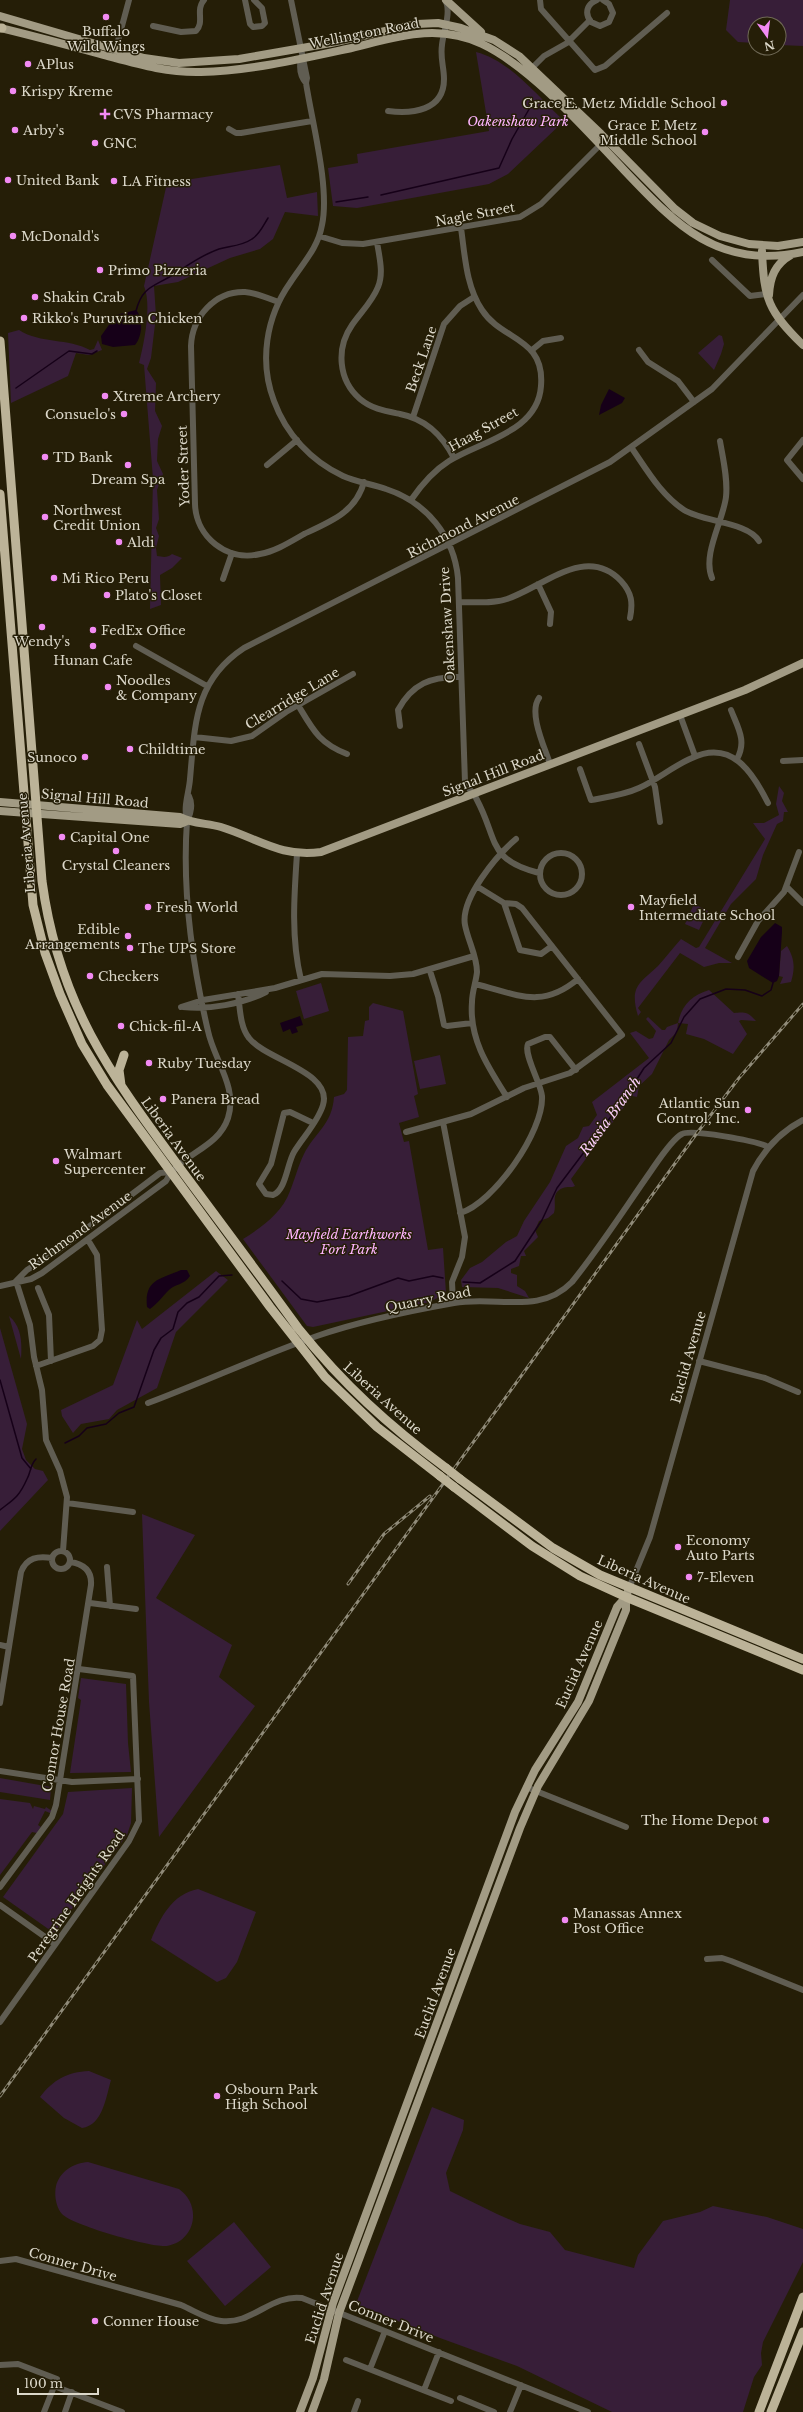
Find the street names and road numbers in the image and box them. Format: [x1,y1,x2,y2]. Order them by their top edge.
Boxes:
street label: Wellington Road [306,14,421,53]
street label: Nagle Street [434,198,516,231]
street label: Beck Lane [402,324,441,395]
street label: Haag Street [445,403,521,456]
street label: Yoder Street [174,425,193,508]
street label: Richmond Avenue [404,491,522,562]
street label: Oakenshaw Drive [436,566,459,684]
street label: Clearridge Lane [242,664,342,733]
street label: Signal Hill Road [440,746,547,801]
street label: Signal Hill Road [40,785,150,812]
street label: Liberia Avenue [14,792,39,894]
street label: Liberia Avenue [137,1094,210,1185]
street label: Richmond Avenue [25,1187,135,1274]
street label: Quarry Road [384,1283,473,1316]
street label: Euclid Avenue [667,1309,710,1405]
street label: Liberia Avenue [340,1359,426,1438]
street label: Liberia Avenue [595,1551,693,1608]
street label: Euclid Avenue [552,1617,607,1711]
street label: Connor House Road [38,1657,79,1793]
street label: Peregrine Heights Road [24,1827,129,1966]
street label: Euclid Avenue [411,1946,460,2041]
street label: Conner Drive [27,2244,119,2285]
street label: Euclid Avenue [302,2250,347,2346]
street label: Conner Drive [345,2297,436,2346]

